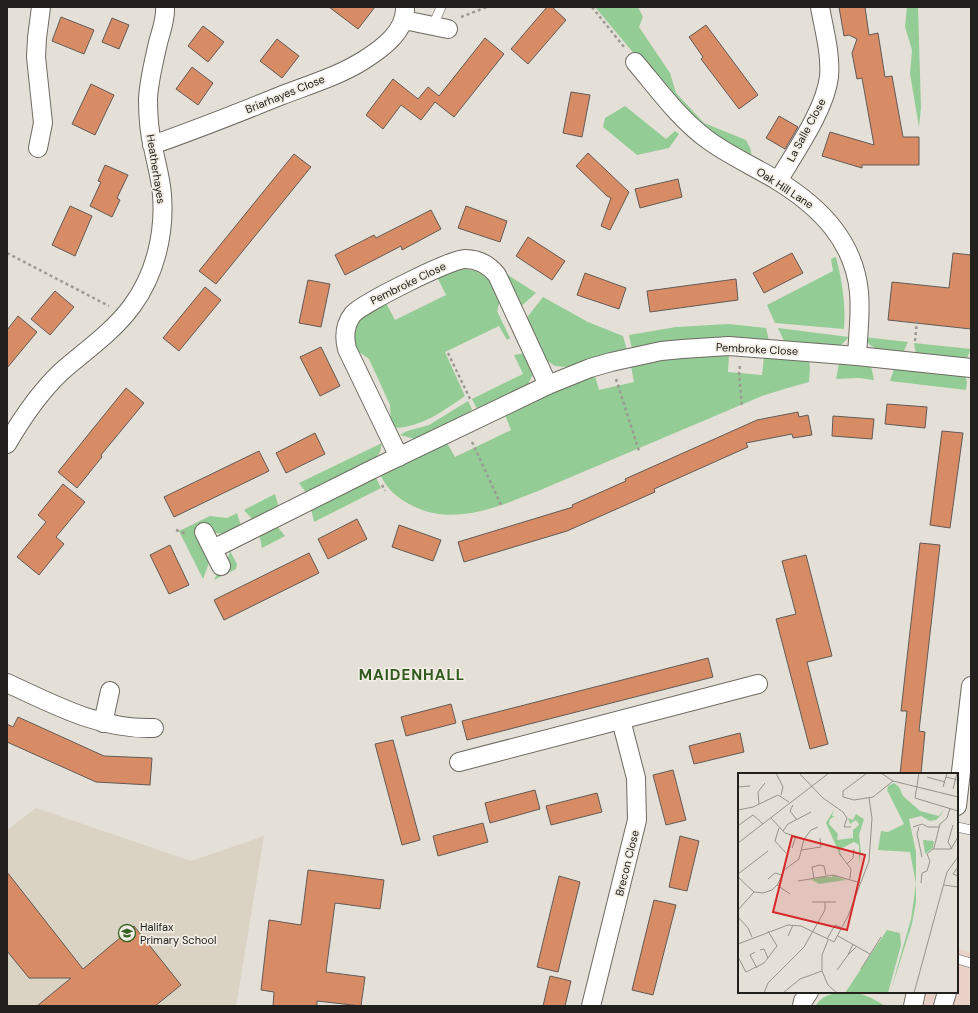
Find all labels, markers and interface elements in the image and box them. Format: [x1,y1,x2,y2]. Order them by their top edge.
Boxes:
street label: Briarhayes Close [243,72,327,116]
street label: La Salle Close [783,96,829,164]
street label: Heatherhayes [144,133,168,205]
street label: Oak Hill Lane [754,164,816,212]
street label: Pembroke Close [368,259,448,307]
street label: Pembroke Close [716,340,798,358]
district label: MAIDENHALL [359,665,465,685]
inset map [738,773,958,993]
street label: Brecon Close [612,829,642,897]
place label: Halifax Primary School [140,920,216,947]
school or university icon: Halifax Primary School [117,923,137,943]

